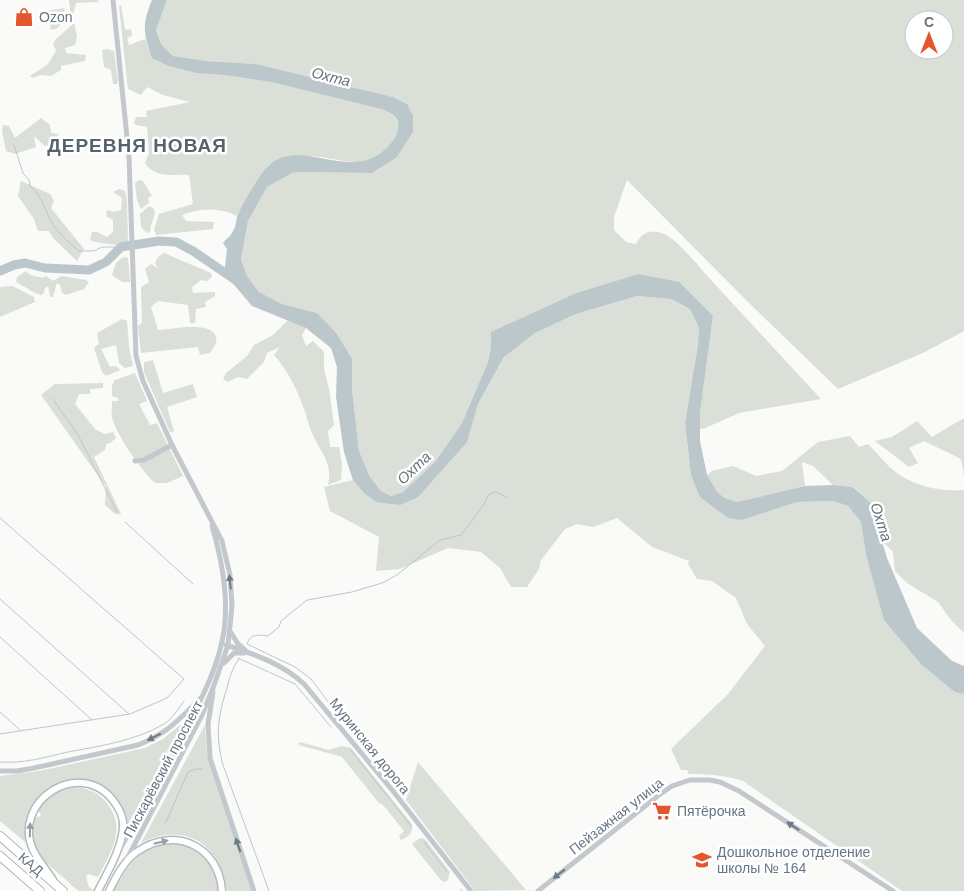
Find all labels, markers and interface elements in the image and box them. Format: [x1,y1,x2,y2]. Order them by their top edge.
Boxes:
shop icon: Ozon [13,6,35,28]
place label: Ozon [39,9,72,25]
north arrow [904,10,954,60]
text: С [924,14,934,30]
water label: Охта [310,63,352,90]
district label: ДЕРЕВНЯ НОВАЯ [47,135,227,156]
water label: Охта [393,448,434,487]
water label: Охта [867,500,896,543]
one-way arrow [226,574,234,590]
street label: Муринская дорога [326,695,414,797]
street label: Пискарёвский проспект [120,697,206,840]
one-way arrow [146,733,161,742]
street label: Пейзажная улица [566,774,666,858]
supermarket icon: Пятёрочка [651,800,673,822]
place label: Пятёрочка [677,803,746,819]
one-way arrow [787,821,800,831]
one-way arrow [26,822,34,838]
one-way arrow [153,837,169,845]
one-way arrow [234,837,242,852]
place label: Дошкольное отделение школы № 164 [717,844,870,876]
street label: КАД [15,849,47,879]
school or university icon: Дошкольное отделение школы № 164 [691,849,713,871]
one-way arrow [553,869,566,880]

